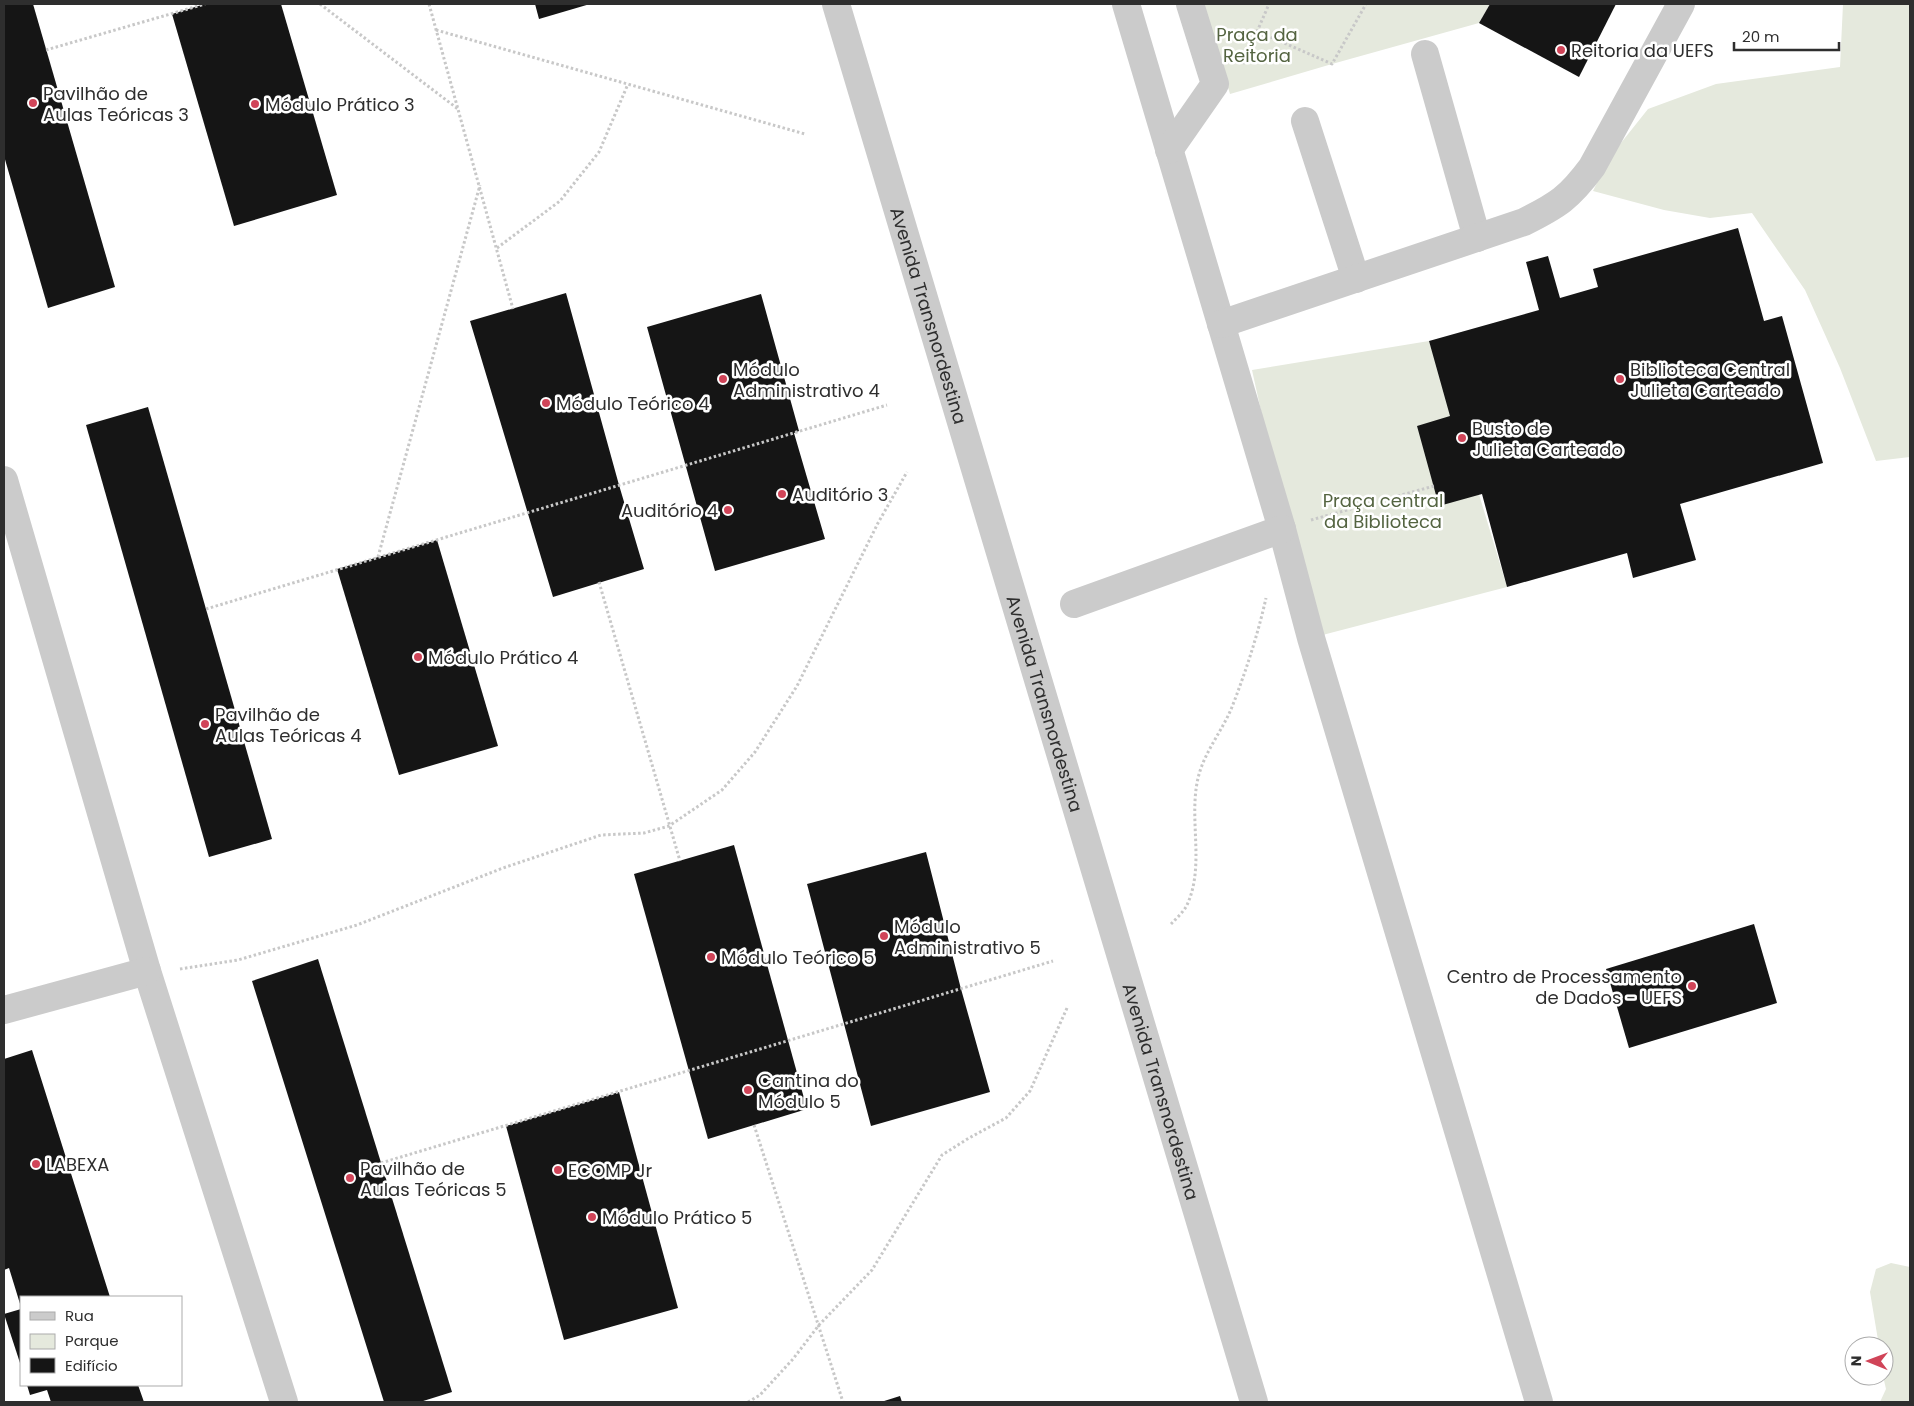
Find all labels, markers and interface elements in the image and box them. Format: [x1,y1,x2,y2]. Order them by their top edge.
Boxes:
scale bar [1734,20,1839,52]
park label: Praça da Reitoria [1216,22,1298,68]
text: 20 m [1742,26,1780,47]
place label: Reitoria da UEFS [1571,38,1714,63]
marker: Reitoria da UEFS [1555,44,1567,56]
place label: Pavilhão de Aulas Teóricas 3 [43,81,189,127]
place label: Módulo Prático 3 [265,92,415,117]
marker: Pavilhão de Aulas Teóricas 3 [27,97,39,109]
marker: Módulo Prático 3 [249,98,261,110]
street label: Avenida Transnordestina [885,204,973,427]
place label: Módulo Administrativo 4 [733,357,880,403]
place label: Biblioteca Central Julieta Carteado [1630,357,1790,403]
marker: Módulo Administrativo 4 [717,373,729,385]
marker: Biblioteca Central Julieta Carteado [1614,373,1626,385]
place label: Módulo Teórico 4 [556,391,710,416]
marker: Módulo Teórico 4 [540,397,552,409]
place label: Busto de Julieta Carteado [1472,416,1623,462]
marker: Busto de Julieta Carteado [1456,432,1468,444]
place label: Auditório 3 [792,482,888,507]
marker: Auditório 3 [776,488,788,500]
park label: Praça central da Biblioteca [1323,488,1443,534]
place label: Auditório 4 [621,498,718,523]
marker: Auditório 4 [722,504,734,516]
street label: Avenida Transnordestina [1001,592,1089,815]
place label: Módulo Prático 4 [428,645,578,670]
marker: Módulo Prático 4 [412,651,424,663]
place label: Pavilhão de Aulas Teóricas 4 [215,702,362,748]
marker: Pavilhão de Aulas Teóricas 4 [199,718,211,730]
place label: Módulo Administrativo 5 [894,914,1041,960]
marker: Módulo Administrativo 5 [878,930,890,942]
place label: Módulo Teórico 5 [721,945,875,970]
marker: Módulo Teórico 5 [705,951,717,963]
place label: Centro de Processamento de Dados - UEFS [1447,964,1682,1010]
street label: Avenida Transnordestina [1117,980,1205,1203]
marker: Centro de Processamento de Dados - UEFS [1686,980,1698,992]
place label: Cantina do Módulo 5 [758,1068,859,1114]
marker: Cantina do Módulo 5 [742,1084,754,1096]
place label: LABEXA [46,1152,110,1177]
place label: Pavilhão de Aulas Teóricas 5 [360,1156,507,1202]
marker: LABEXA [30,1158,42,1170]
place label: ECOMP Jr [568,1158,653,1183]
marker: ECOMP Jr [552,1164,564,1176]
marker: Pavilhão de Aulas Teóricas 5 [344,1172,356,1184]
place label: Módulo Prático 5 [602,1205,752,1230]
marker: Módulo Prático 5 [586,1211,598,1223]
legend [20,1296,182,1386]
text: Rua [65,1305,94,1326]
text: Parque [65,1330,118,1351]
north arrow [1844,1336,1894,1386]
text: Edifício [65,1355,118,1376]
text: N [1846,1355,1866,1366]

